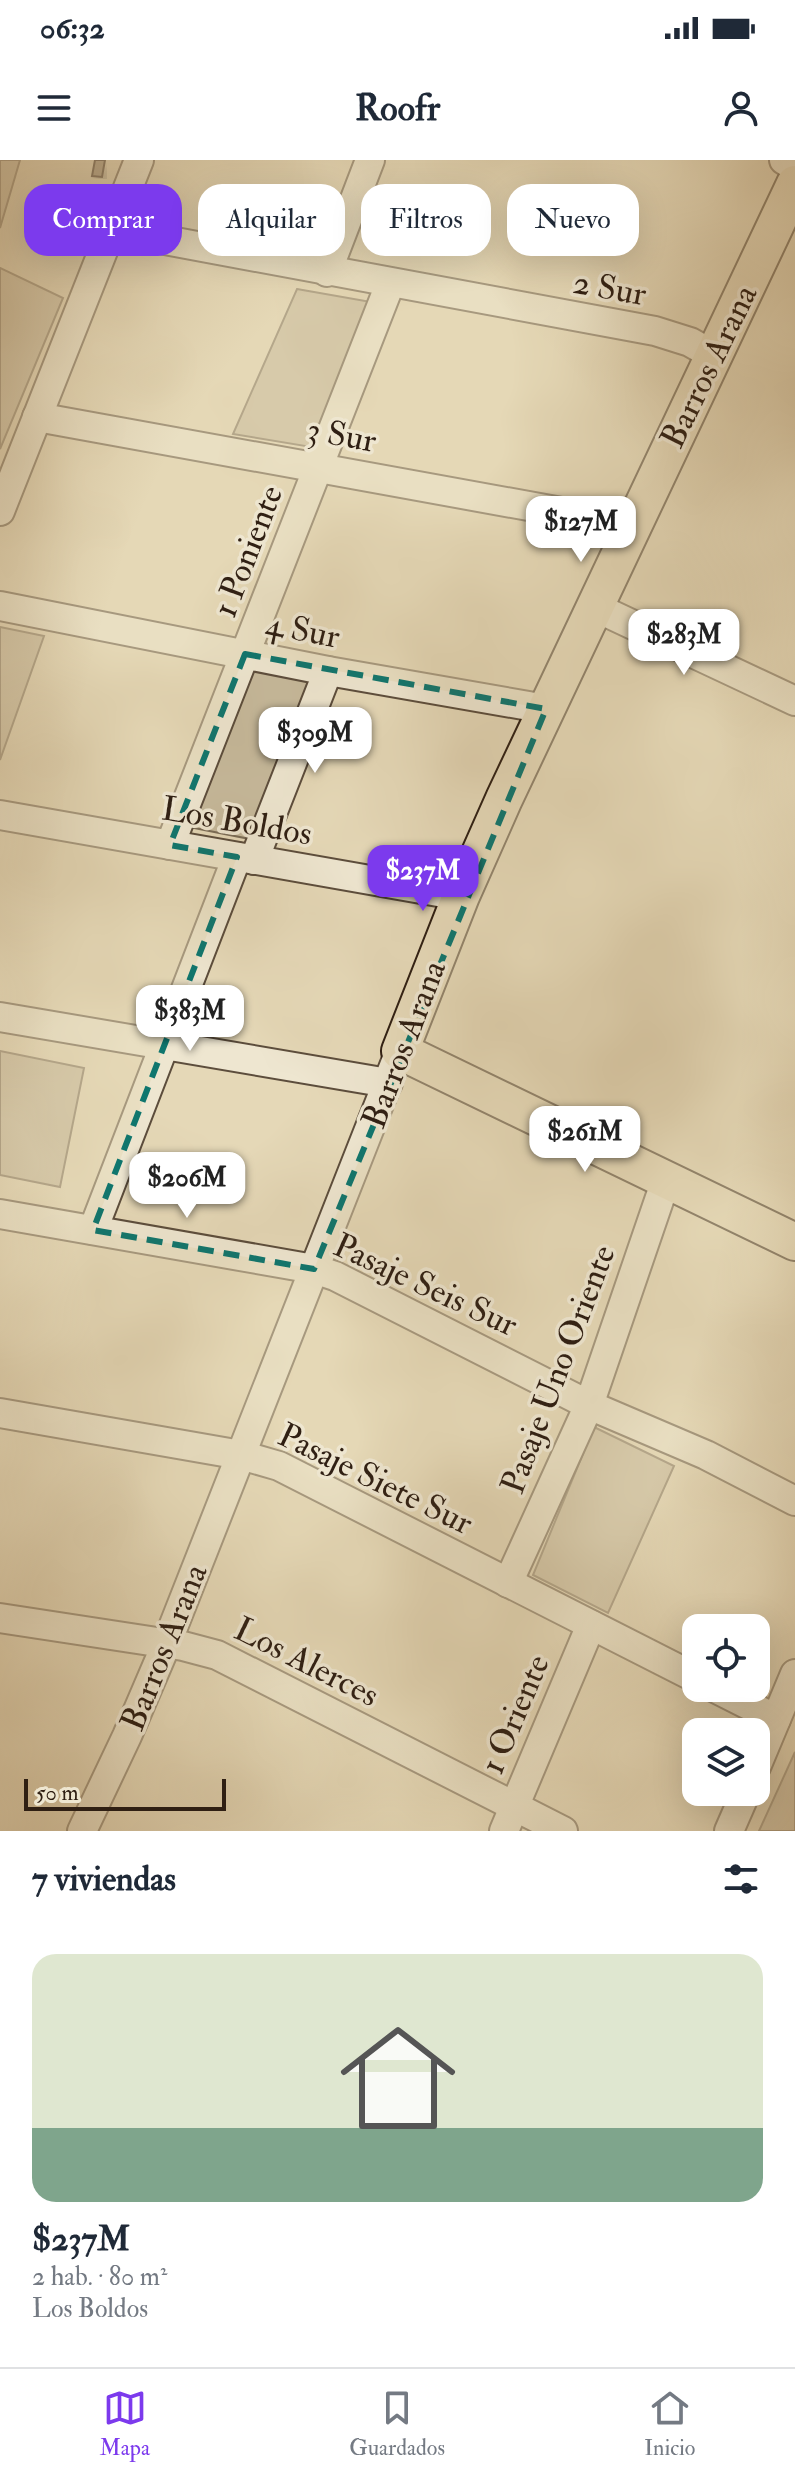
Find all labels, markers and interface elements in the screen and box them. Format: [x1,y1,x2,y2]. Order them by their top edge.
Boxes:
text: 06:32 [40,10,105,47]
icon: menu [32,86,76,130]
text: Roofr [355,86,440,131]
icon: person [719,86,763,130]
chip: Comprar [24,184,182,256]
chip: Alquilar [198,184,345,256]
chip: Filtros [361,184,491,256]
chip: Nuevo [507,184,639,256]
street label: 2 Sur [570,261,650,316]
street label: Barros Arana [651,277,768,455]
street label: 3 Sur [304,408,380,463]
street label: 1 Poniente [204,480,293,624]
pin: $127M [525,496,637,564]
text: $127M [544,506,618,538]
street label: 4 Sur [262,602,344,659]
pin: $283M [628,609,740,677]
text: $283M [646,619,722,651]
pin: $309M [259,707,371,775]
text: $309M [277,717,353,749]
street label: Los Boldos [158,787,315,856]
pin: $237M [367,845,479,913]
text: $237M [386,855,460,887]
street label: Barros Arana [353,954,456,1135]
pin: $383M [134,985,246,1053]
text: $383M [154,995,226,1027]
pin: $261M [529,1106,641,1174]
text: $261M [547,1116,623,1148]
pin: $206M [131,1152,243,1220]
text: $206M [147,1162,227,1194]
street label: Pasaje Seis Sur [327,1224,524,1347]
street label: Pasaje Uno Oriente [491,1239,626,1500]
street label: Pasaje Siete Sur [271,1414,480,1545]
street label: Barros Arana [111,1557,218,1737]
street label: Los Alerces [227,1608,386,1717]
map controls [682,1614,770,1806]
button: locate [682,1614,770,1702]
street label: 1 Oriente [471,1649,560,1781]
button: layers [682,1718,770,1806]
scale bar [24,1775,226,1811]
text: 50 m [36,1779,78,1807]
icon: filters [719,1857,763,1901]
text: 7 viviendas [32,1858,176,1901]
icon: home [326,2006,470,2150]
text: $237M [32,2218,130,2261]
text: 2 hab. · 80 m² [32,2261,167,2293]
text: Los Boldos [32,2293,148,2325]
tab: Mapa [100,2386,150,2462]
tab: Guardados [349,2386,445,2462]
tab: Inicio [644,2386,695,2462]

